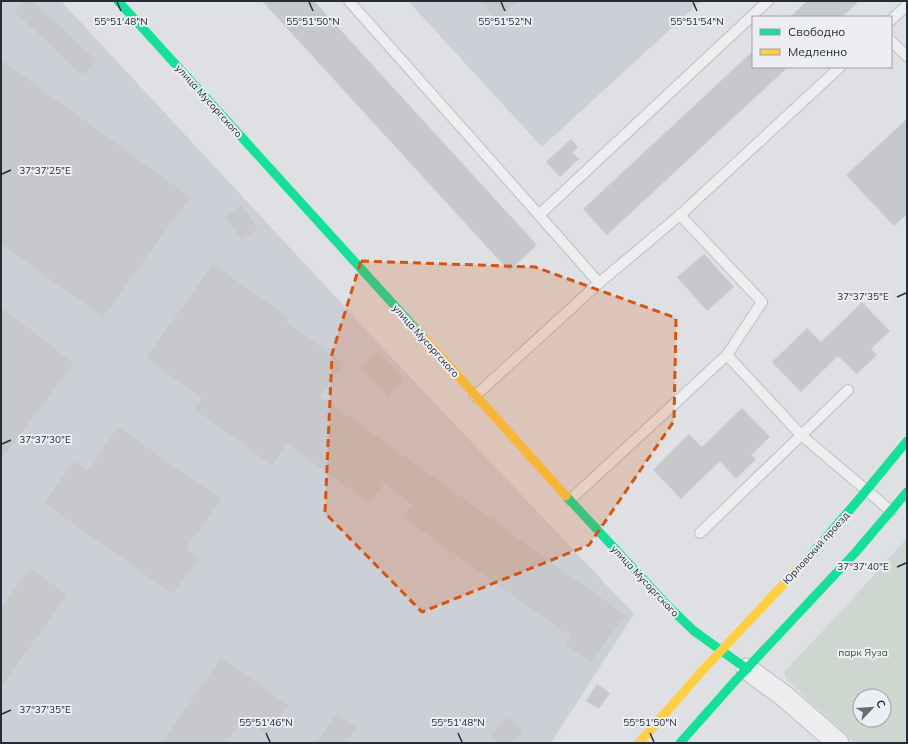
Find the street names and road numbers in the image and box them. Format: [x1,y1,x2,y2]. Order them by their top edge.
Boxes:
street label: улица Мусоргского [173,62,245,140]
street label: улица Мусоргского [390,302,462,380]
street label: Юрловский проезд [780,509,852,587]
street label: улица Мусоргского [608,542,682,620]

